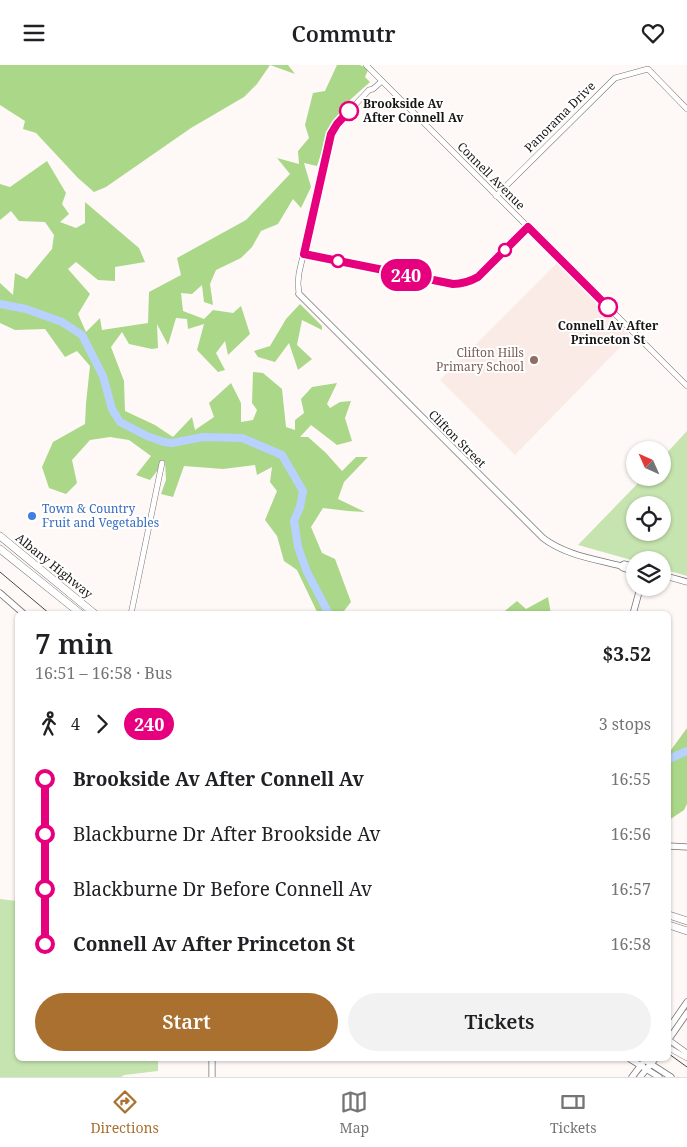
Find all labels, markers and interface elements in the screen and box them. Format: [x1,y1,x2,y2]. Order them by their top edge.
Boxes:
text: Commutr [291,18,396,48]
icon: menu [20,19,48,47]
icon: heart [639,19,667,47]
street label: Panorama Drive [521,78,599,156]
place label: Brookside Av After Connell Av [363,95,464,126]
marker: Brookside Av After Connell Av [339,101,359,121]
street label: Connell Avenue [454,138,529,213]
unlabelled marker [498,243,512,257]
unlabelled marker [331,254,345,268]
line badge: 240 [377,259,435,291]
text: 240 [391,263,421,287]
marker: Connell Av After Princeton St [598,297,618,317]
place label: Connell Av After Princeton St [558,317,659,348]
place label: Clifton Hills Primary School [436,344,524,375]
marker: Clifton Hills Primary School [528,354,540,366]
street label: Clifton Street [425,406,490,471]
north arrow [626,441,671,486]
map controls [626,441,671,596]
button: locate [626,496,671,541]
place label: Town & Country Fruit and Vegetables [42,500,159,531]
marker: Town & Country Fruit and Vegetables [26,510,38,522]
street label: Albany Highway [12,529,97,602]
button: layers [626,551,671,596]
text: 7 min [35,624,113,662]
text: $3.52 [602,641,651,667]
text: 16:51 – 16:58 · Bus [35,662,172,684]
icon: walk [35,710,63,738]
icon: forward [88,710,116,738]
text: 240 [134,712,164,736]
text: 4 [71,713,80,735]
text: 3 stops [599,713,651,735]
text: Brookside Av After Connell Av [73,766,364,792]
text: 16:55 [611,768,651,790]
text: Blackburne Dr After Brookside Av [73,821,380,847]
text: 16:56 [611,823,651,845]
text: Blackburne Dr Before Connell Av [73,876,372,902]
text: 16:57 [611,878,651,900]
text: Connell Av After Princeton St [73,931,355,957]
text: 16:58 [611,933,651,955]
button: Start [35,993,338,1051]
button: Tickets [348,993,651,1051]
tab: Directions [90,1088,159,1137]
tab: Map [340,1088,369,1137]
tab: Tickets [550,1088,597,1137]

